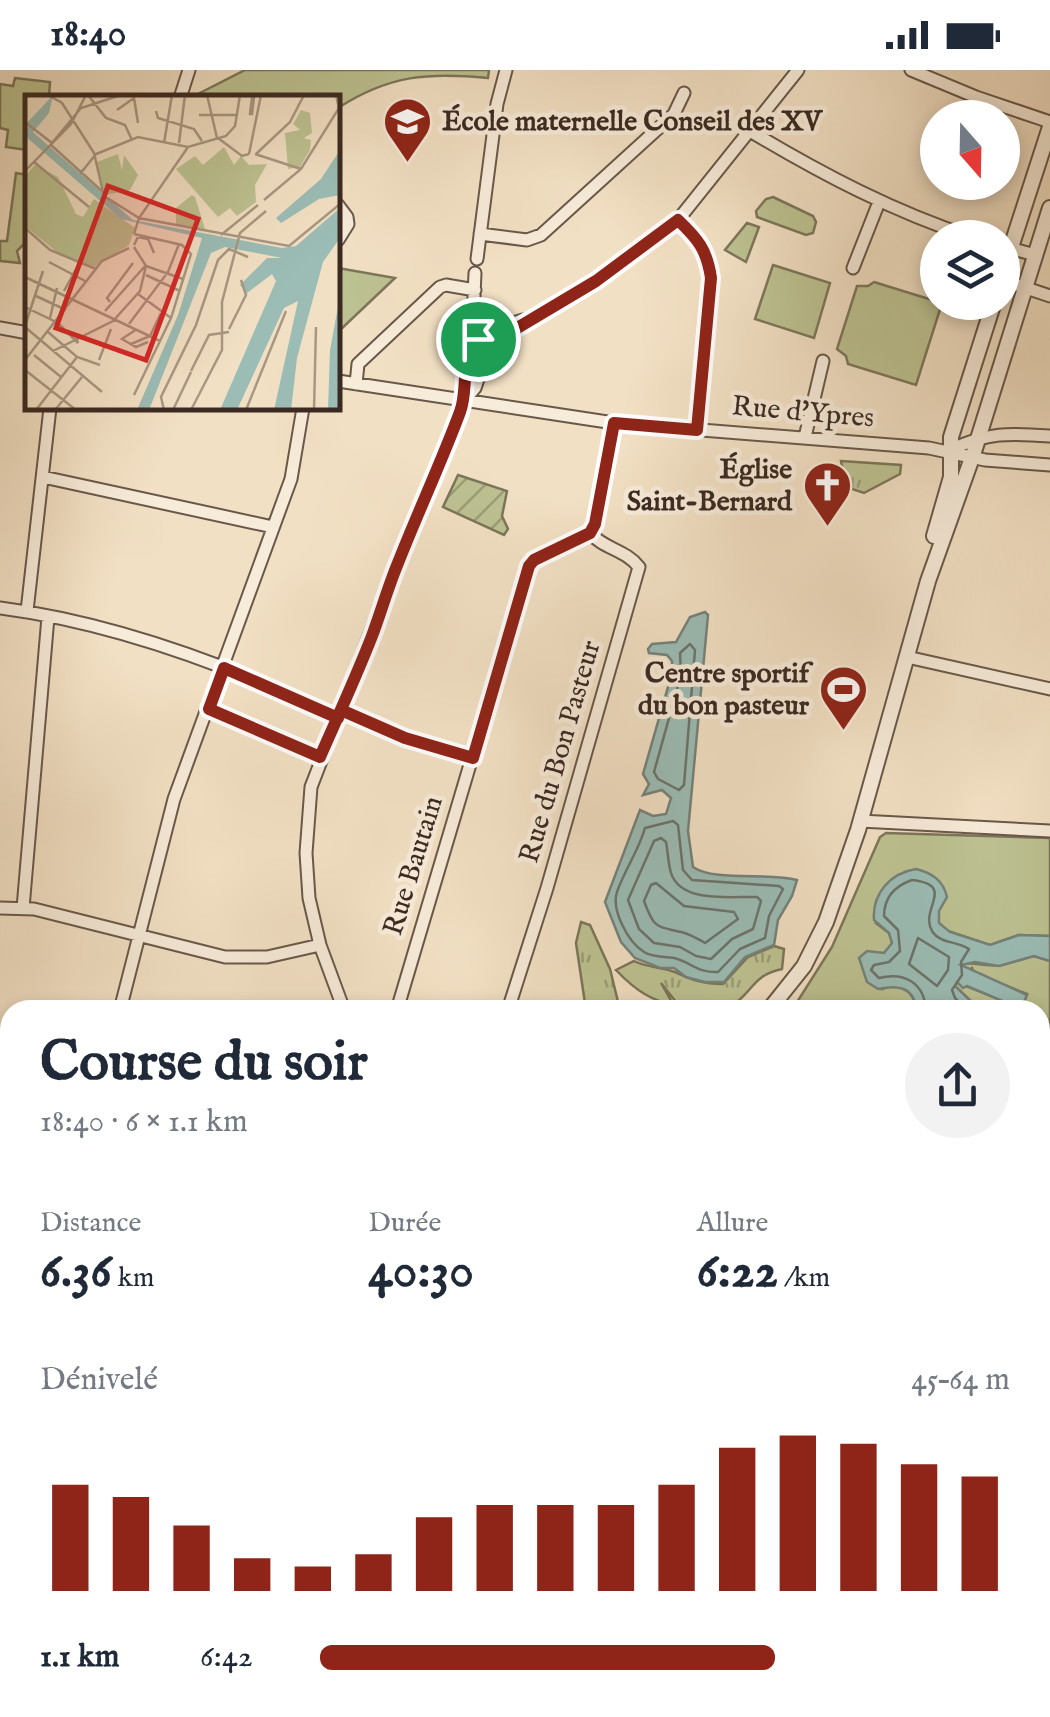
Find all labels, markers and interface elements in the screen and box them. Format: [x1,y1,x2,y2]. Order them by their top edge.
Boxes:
text: 18:40 [50,11,126,59]
inset map [25,95,340,410]
school or university icon: École maternelle Conseil des XV [381,96,433,164]
north arrow [920,100,1020,200]
map controls [920,100,1020,320]
place label: École maternelle Conseil des XV [442,104,824,140]
button: layers [920,220,1020,320]
pin [436,297,521,382]
icon: arrive [451,312,506,367]
street label: Rue d'Ypres [730,389,876,437]
place label: Église Saint-Bernard [627,452,793,520]
church icon: Église Saint-Bernard [801,460,853,528]
street label: Rue du Bon Pasteur [512,637,610,867]
place label: Centre sportif du bon pasteur [638,657,814,724]
sports icon: Centre sportif du bon pasteur [818,664,870,732]
street label: Rue Bautain [376,792,452,940]
text: Course du soir [40,1029,368,1099]
button: share [905,1033,1010,1138]
text: 18:40 · 6 × 1.1 km [40,1102,248,1143]
text: Distance [40,1206,141,1241]
text: Durée [368,1206,441,1241]
text: Allure [697,1206,768,1241]
text: 6.36 [40,1241,112,1304]
text: 40:30 [368,1241,474,1304]
text: 6:22 [697,1241,778,1304]
text: km [112,1261,154,1296]
text: /km [778,1261,830,1296]
text: Dénivelé [40,1360,158,1401]
text: 45–64 m [911,1360,1010,1401]
text: 1.1 km [40,1637,120,1678]
text: 6:42 [200,1637,253,1678]

